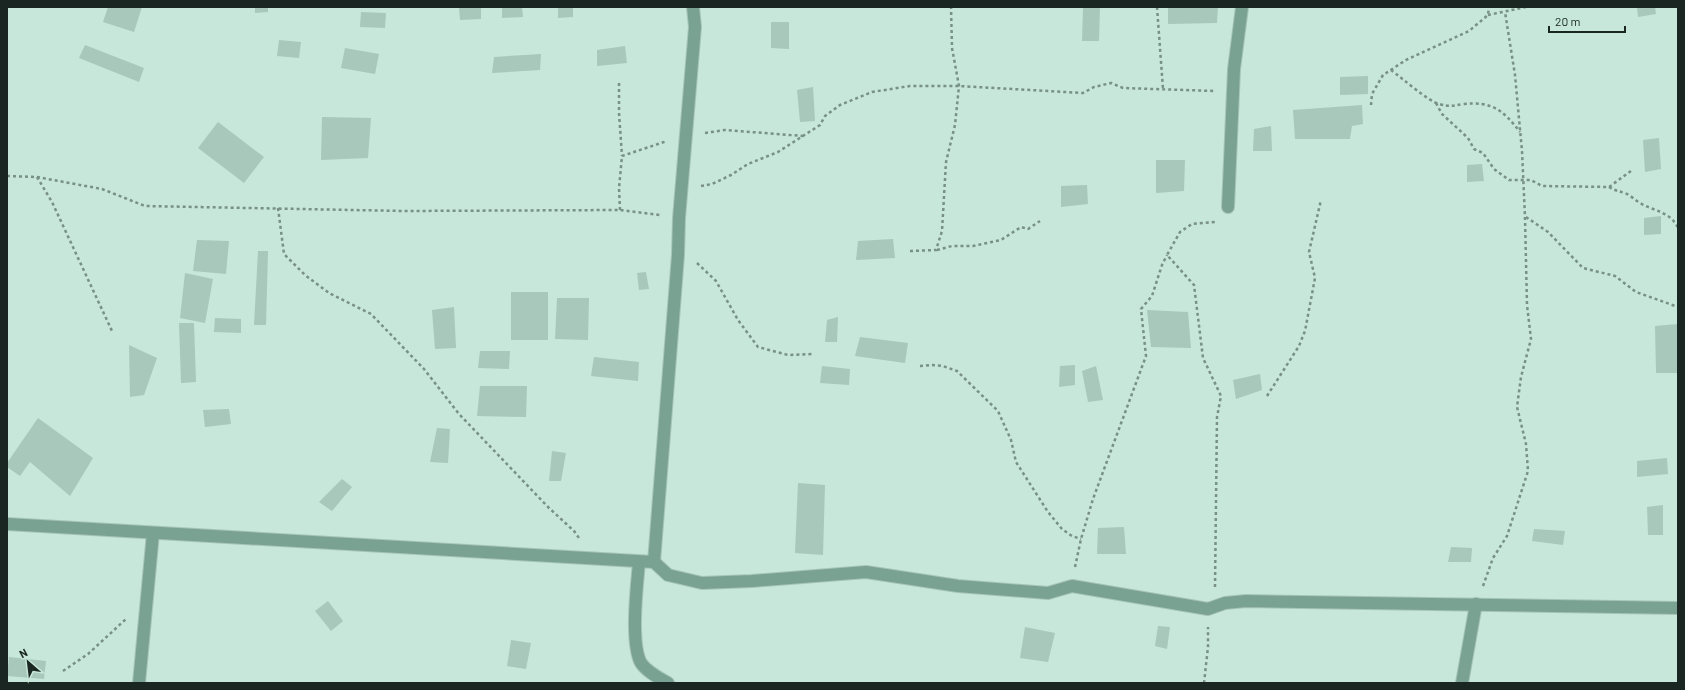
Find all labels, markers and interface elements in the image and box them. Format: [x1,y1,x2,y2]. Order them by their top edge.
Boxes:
scale bar [1549,8,1625,34]
text: 20 m [1555,14,1581,28]
north arrow [8,642,48,682]
text: N [17,645,29,660]

